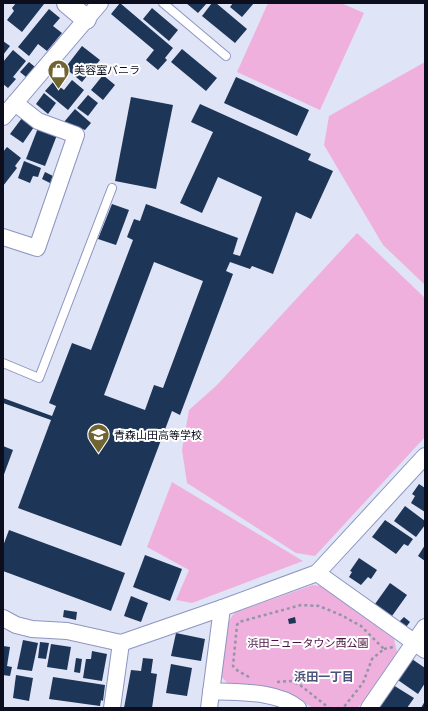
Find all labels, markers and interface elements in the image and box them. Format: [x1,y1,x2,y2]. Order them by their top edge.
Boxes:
shop icon: 美容室バニラ [46,57,72,90]
place label: 美容室バニラ [74,63,140,78]
school or university icon: 青森山田高等学校 [86,422,112,455]
place label: 青森山田高等学校 [114,428,202,443]
park label: 浜田ニュータウン西公園 [248,636,369,651]
district label: 浜田一丁目 [294,669,354,686]

